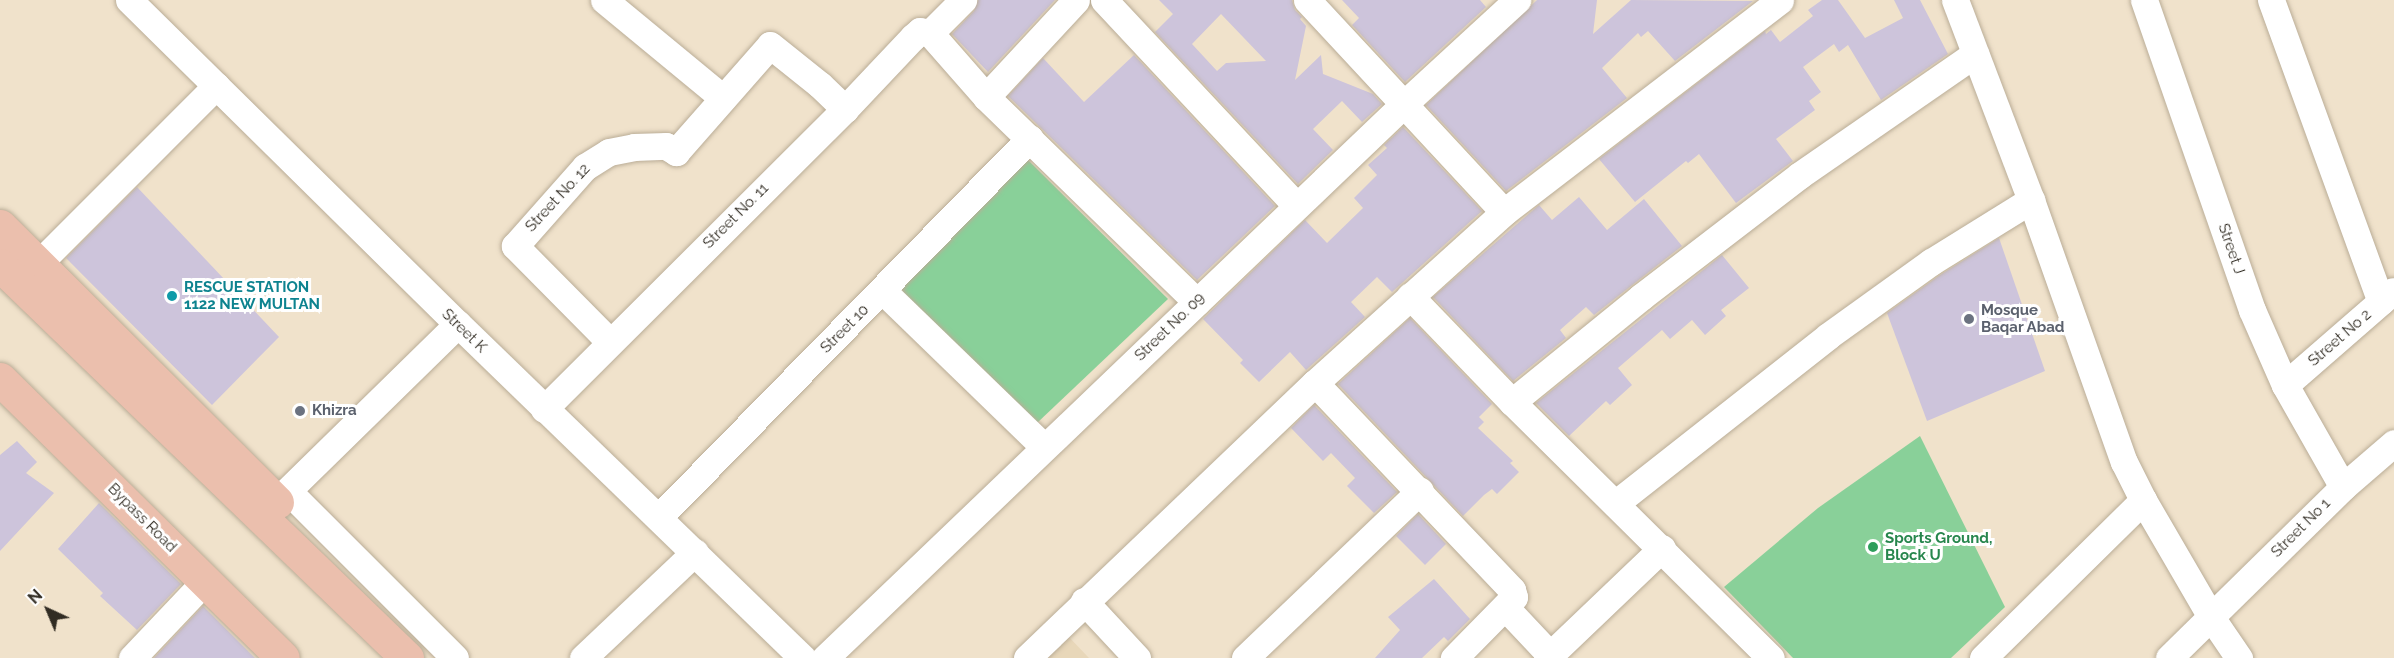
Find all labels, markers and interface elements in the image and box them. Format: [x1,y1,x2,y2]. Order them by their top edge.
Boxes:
street label: Street No. 12 [522,160,594,236]
street label: Street No. 11 [700,180,772,252]
street label: Street J [2214,221,2248,277]
place label: RESCUE STATION 1122 NEW MULTAN [184,278,320,313]
marker: RESCUE STATION 1122 NEW MULTAN [165,289,179,303]
street label: Street No. 09 [1131,289,1209,365]
street label: Street 10 [817,301,873,357]
place label: Mosque Baqar Abad [1981,301,2065,336]
street label: Street K [438,305,490,357]
street label: Street No 2 [2305,306,2375,370]
marker: Mosque Baqar Abad [1962,312,1976,326]
place label: Khizra [312,402,357,420]
marker: Khizra [293,404,307,418]
street label: Bypass Road [104,480,180,556]
street label: Street No 1 [2268,495,2334,561]
place label: Sports Ground, Block U [1885,529,1992,564]
marker: Sports Ground, Block U [1866,540,1880,554]
north arrow [18,580,78,640]
text: N [24,586,46,608]

